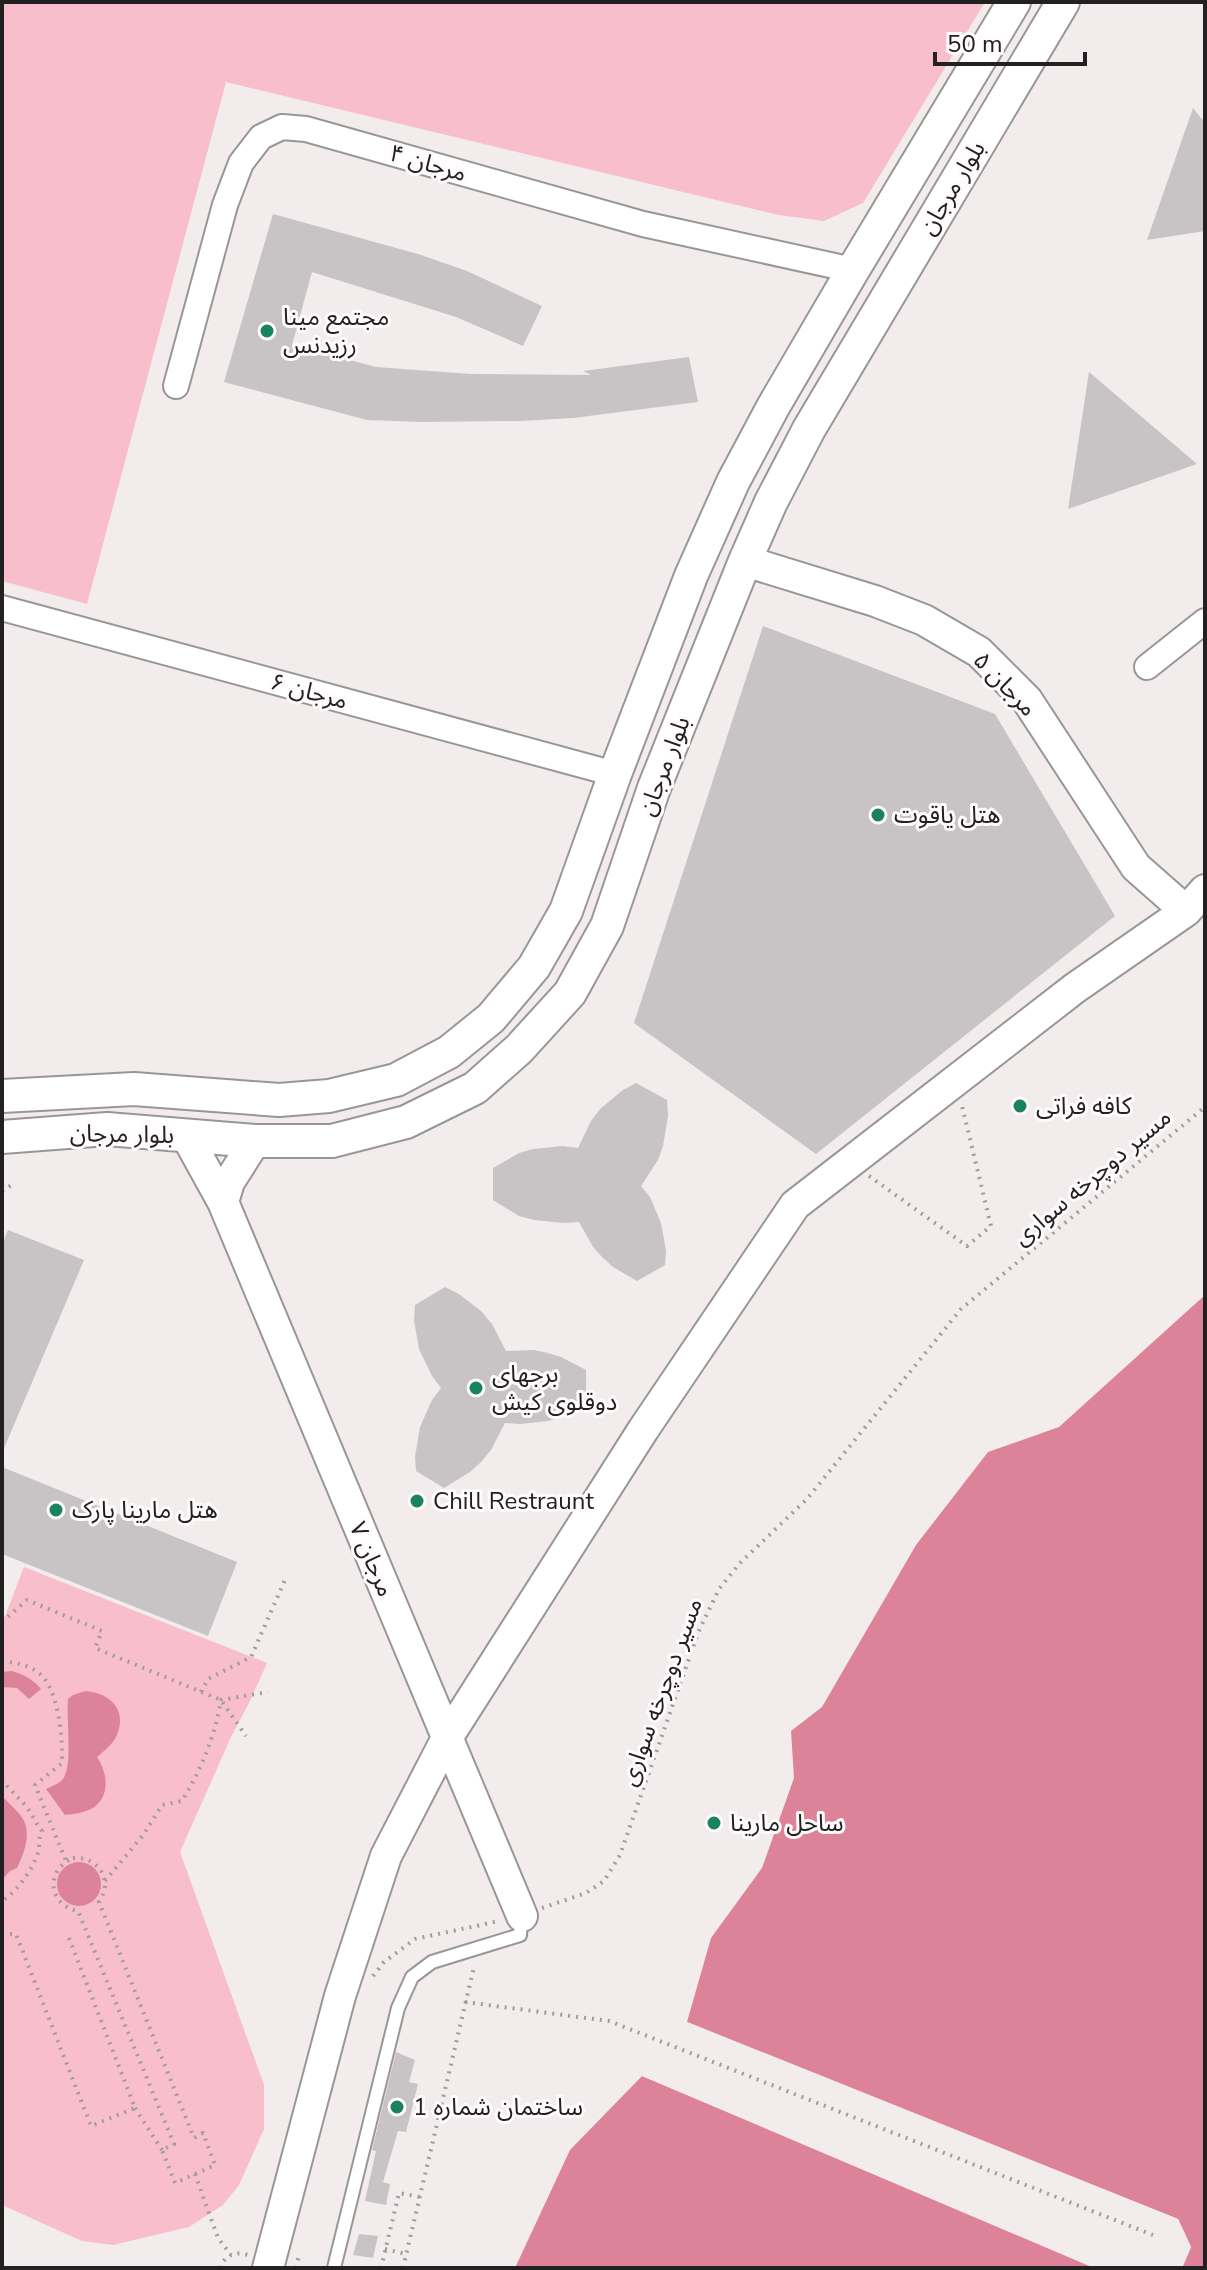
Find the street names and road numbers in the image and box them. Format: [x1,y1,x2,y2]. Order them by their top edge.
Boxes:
street label: بلوار مرجان [911,135,993,241]
street label: مرجان ۴ [386,137,470,189]
street label: مرجان ۵ [966,645,1044,723]
street label: مرجان ۶ [267,665,351,717]
street label: بلوار مرجان [630,712,698,820]
street label: مسیر دوچرخه سواری [1006,1101,1178,1253]
street label: بلوار مرجان [70,1117,174,1151]
street label: مرجان ۷ [342,1517,402,1601]
street label: مسیر دوچرخه سواری [612,1594,710,1790]

